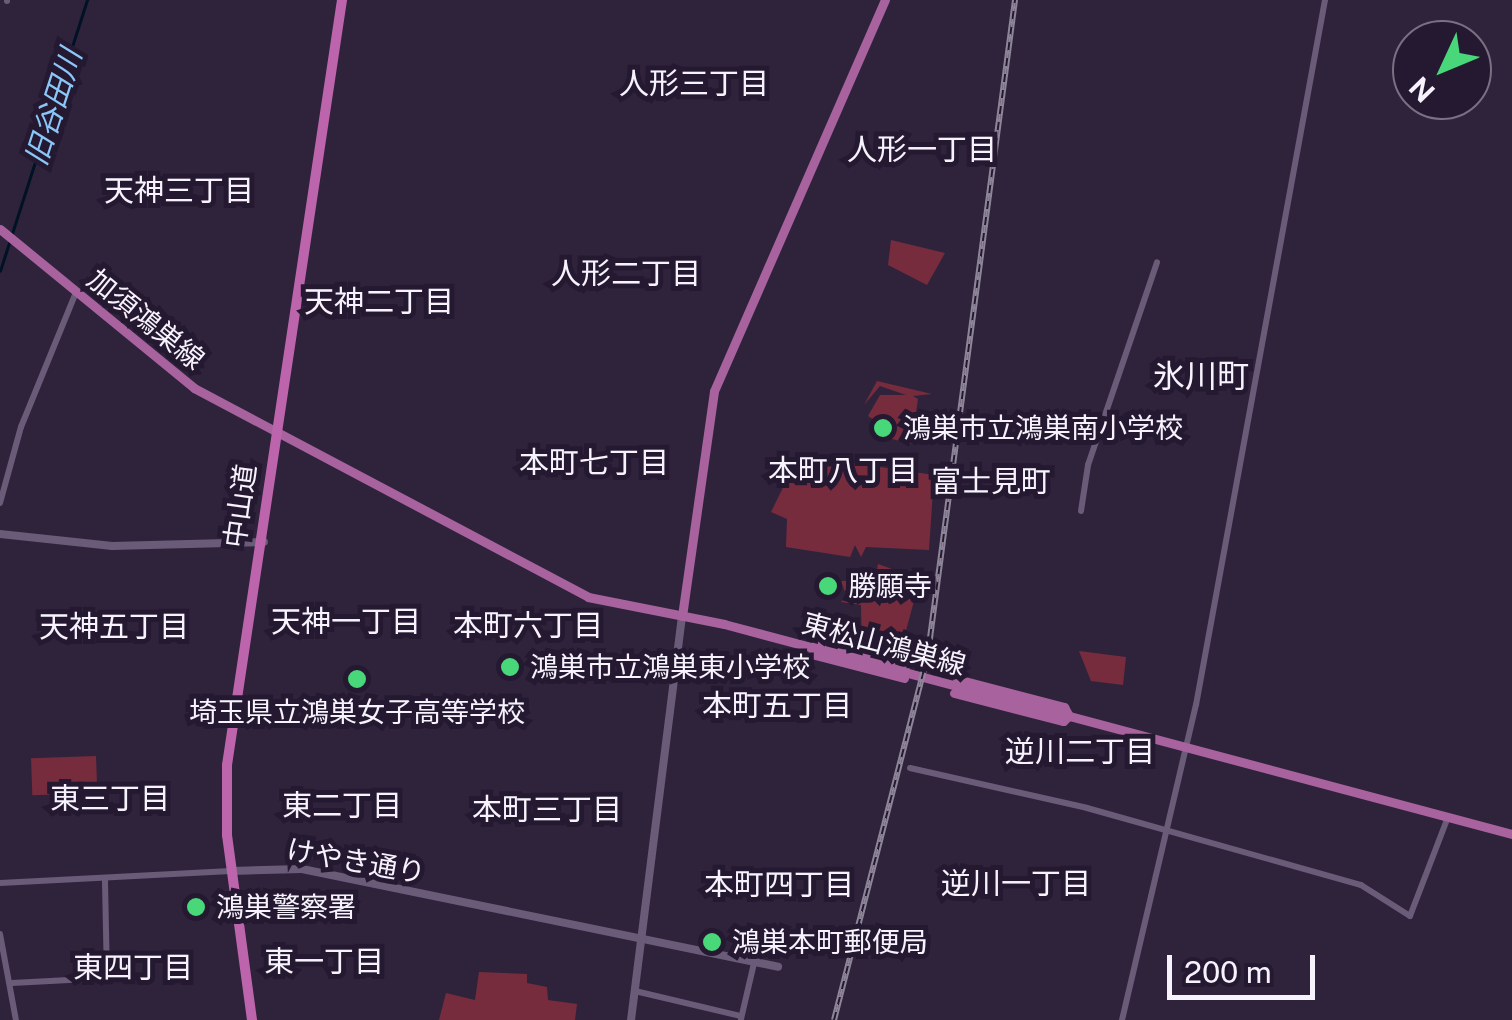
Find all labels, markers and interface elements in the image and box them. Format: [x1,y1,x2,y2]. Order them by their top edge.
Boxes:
north arrow [1392,20,1492,120]
water label: 旧谷田川 [17,44,89,170]
district label: 人形三丁目 [619,65,769,101]
text: N [1402,70,1441,109]
district label: 人形一丁目 [847,131,997,167]
district label: 天神三丁目 [104,172,254,208]
district label: 人形二丁目 [551,255,701,291]
street label: 加須鴻巣線 [81,262,211,376]
district label: 天神二丁目 [304,283,454,319]
district label: 氷川町 [1153,357,1249,395]
place label: 鴻巣市立鴻巣南小学校 [903,411,1183,445]
marker: 鴻巣市立鴻巣南小学校 [872,417,894,439]
district label: 本町七丁目 [519,444,669,480]
district label: 本町八丁目 [768,452,918,488]
street label: 中山道 [218,462,262,550]
district label: 富士見町 [931,463,1051,499]
place label: 勝願寺 [848,569,932,603]
marker: 勝願寺 [817,575,839,597]
district label: 天神一丁目 [271,603,421,639]
street label: 東松山鴻巣線 [799,606,969,682]
district label: 本町六丁目 [453,607,603,643]
district label: 天神五丁目 [39,608,189,644]
place label: 鴻巣市立鴻巣東小学校 [530,650,810,684]
marker: 鴻巣市立鴻巣東小学校 [499,656,521,678]
marker: 埼玉県立鴻巣女子高等学校 [346,668,368,690]
district label: 本町五丁目 [702,687,852,723]
place label: 埼玉県立鴻巣女子高等学校 [189,695,525,729]
district label: 逆川二丁目 [1005,733,1155,769]
district label: 東三丁目 [50,780,170,816]
district label: 東二丁目 [282,787,402,823]
district label: 本町三丁目 [472,791,622,827]
street label: けやき通り [284,832,428,890]
district label: 逆川一丁目 [941,865,1091,901]
district label: 本町四丁目 [704,866,854,902]
place label: 鴻巣警察署 [216,890,356,924]
marker: 鴻巣警察署 [185,896,207,918]
place label: 鴻巣本町郵便局 [732,925,928,959]
marker: 鴻巣本町郵便局 [701,931,723,953]
scale bar [1172,935,1320,997]
district label: 東一丁目 [264,943,384,979]
district label: 東四丁目 [73,949,193,985]
text: 200 m [1184,954,1272,990]

